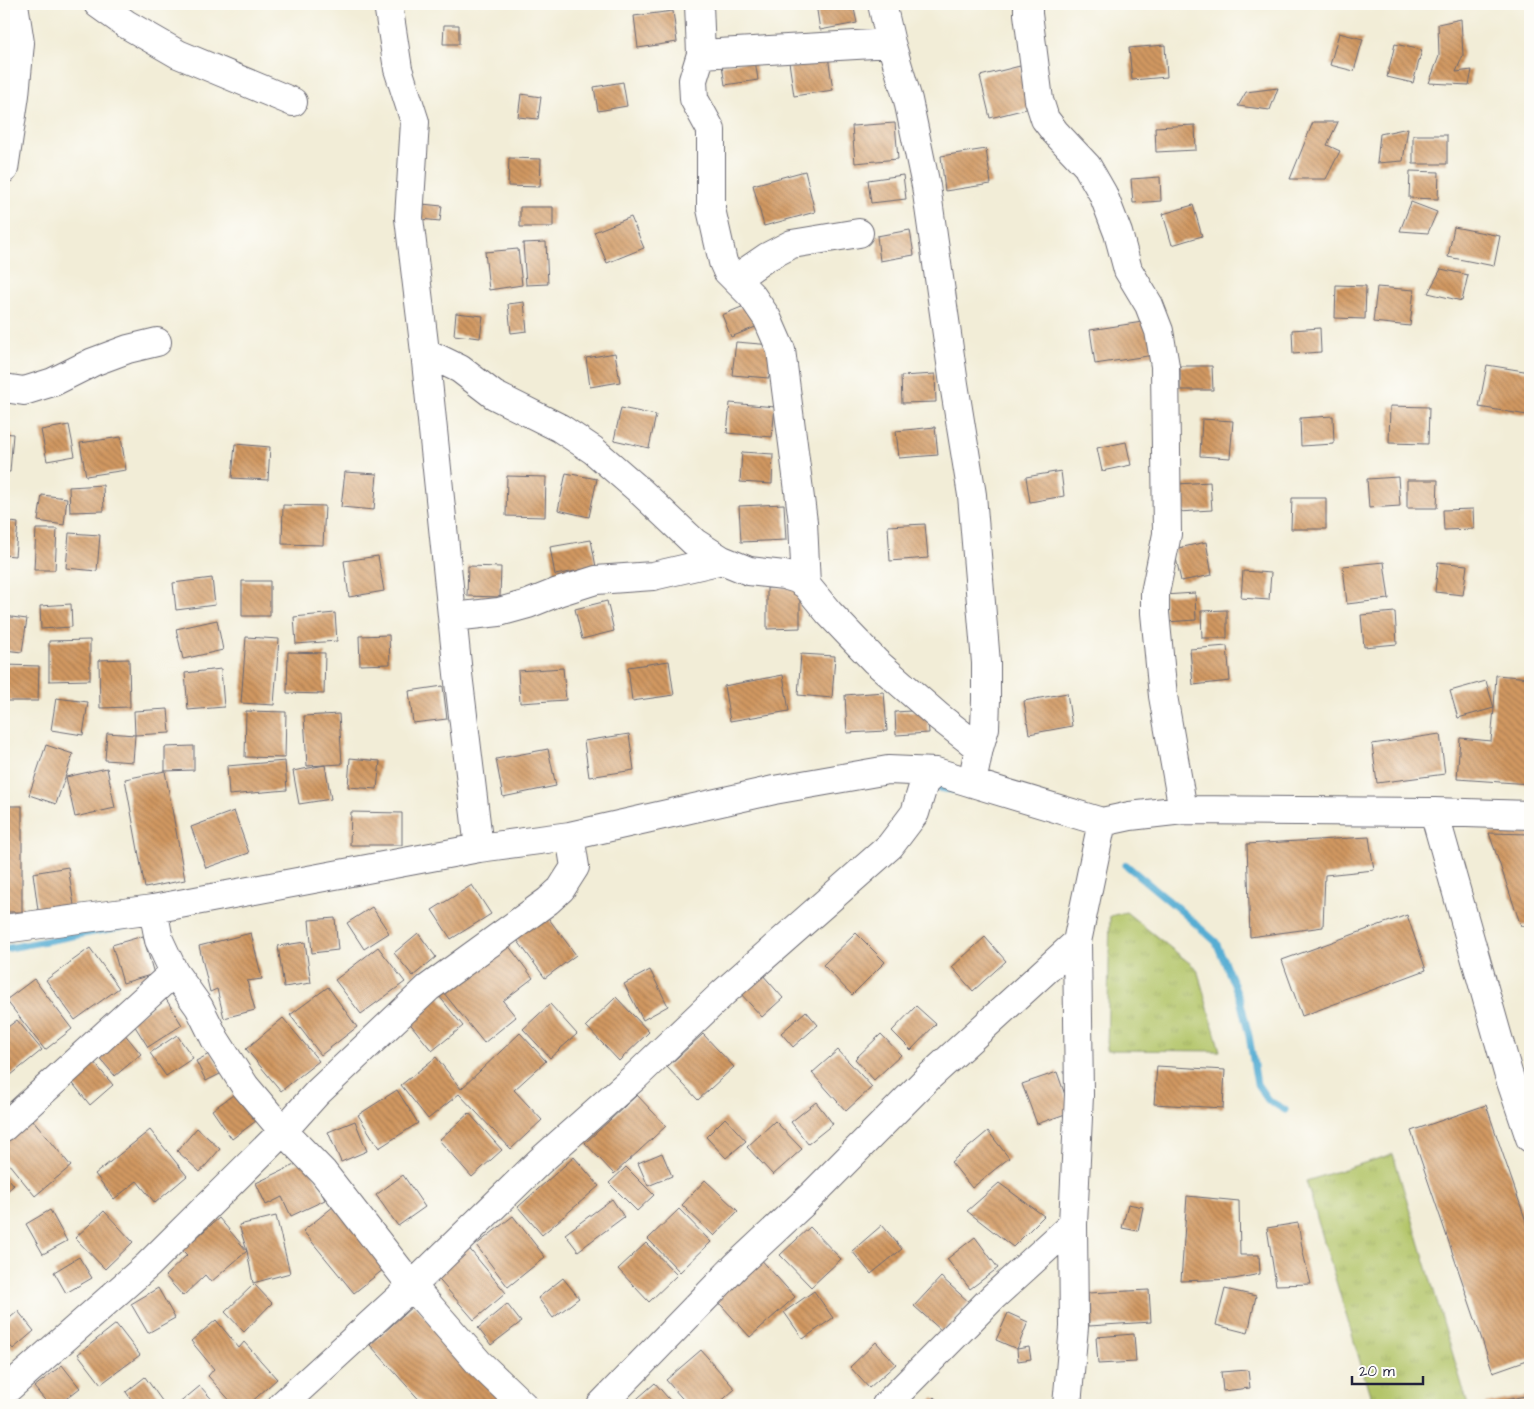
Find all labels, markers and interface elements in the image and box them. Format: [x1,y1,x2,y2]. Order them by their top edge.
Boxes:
scale bar [1352,1354,1423,1386]
text: 20 m [1359,1361,1395,1382]

